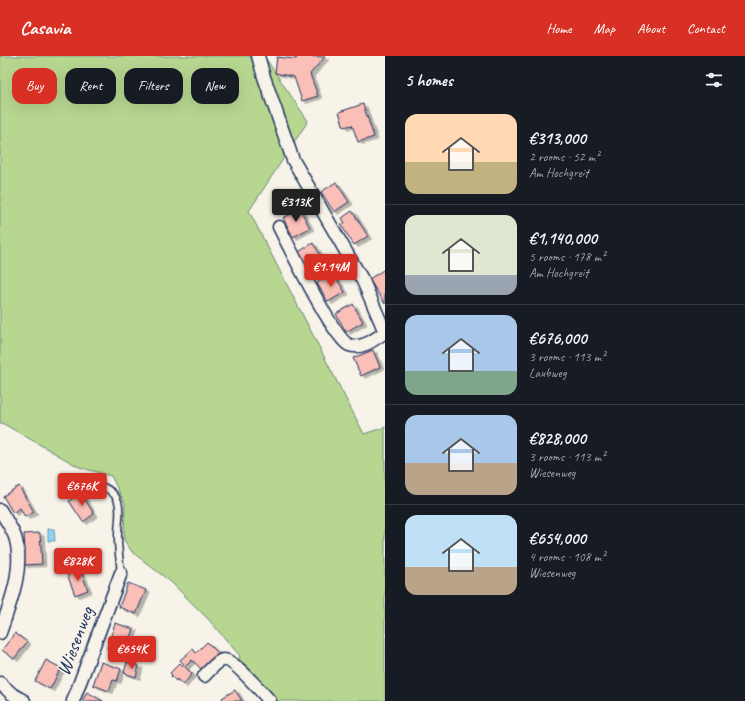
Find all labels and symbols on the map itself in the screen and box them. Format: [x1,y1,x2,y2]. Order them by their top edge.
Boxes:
pin: €313K [268,189,324,223]
pin: €1.14M [298,254,364,288]
pin: €676K [54,473,110,507]
pin: €828K [50,548,106,582]
street label: Wiesenweg [51,602,100,679]
pin: €654K [104,636,160,670]

